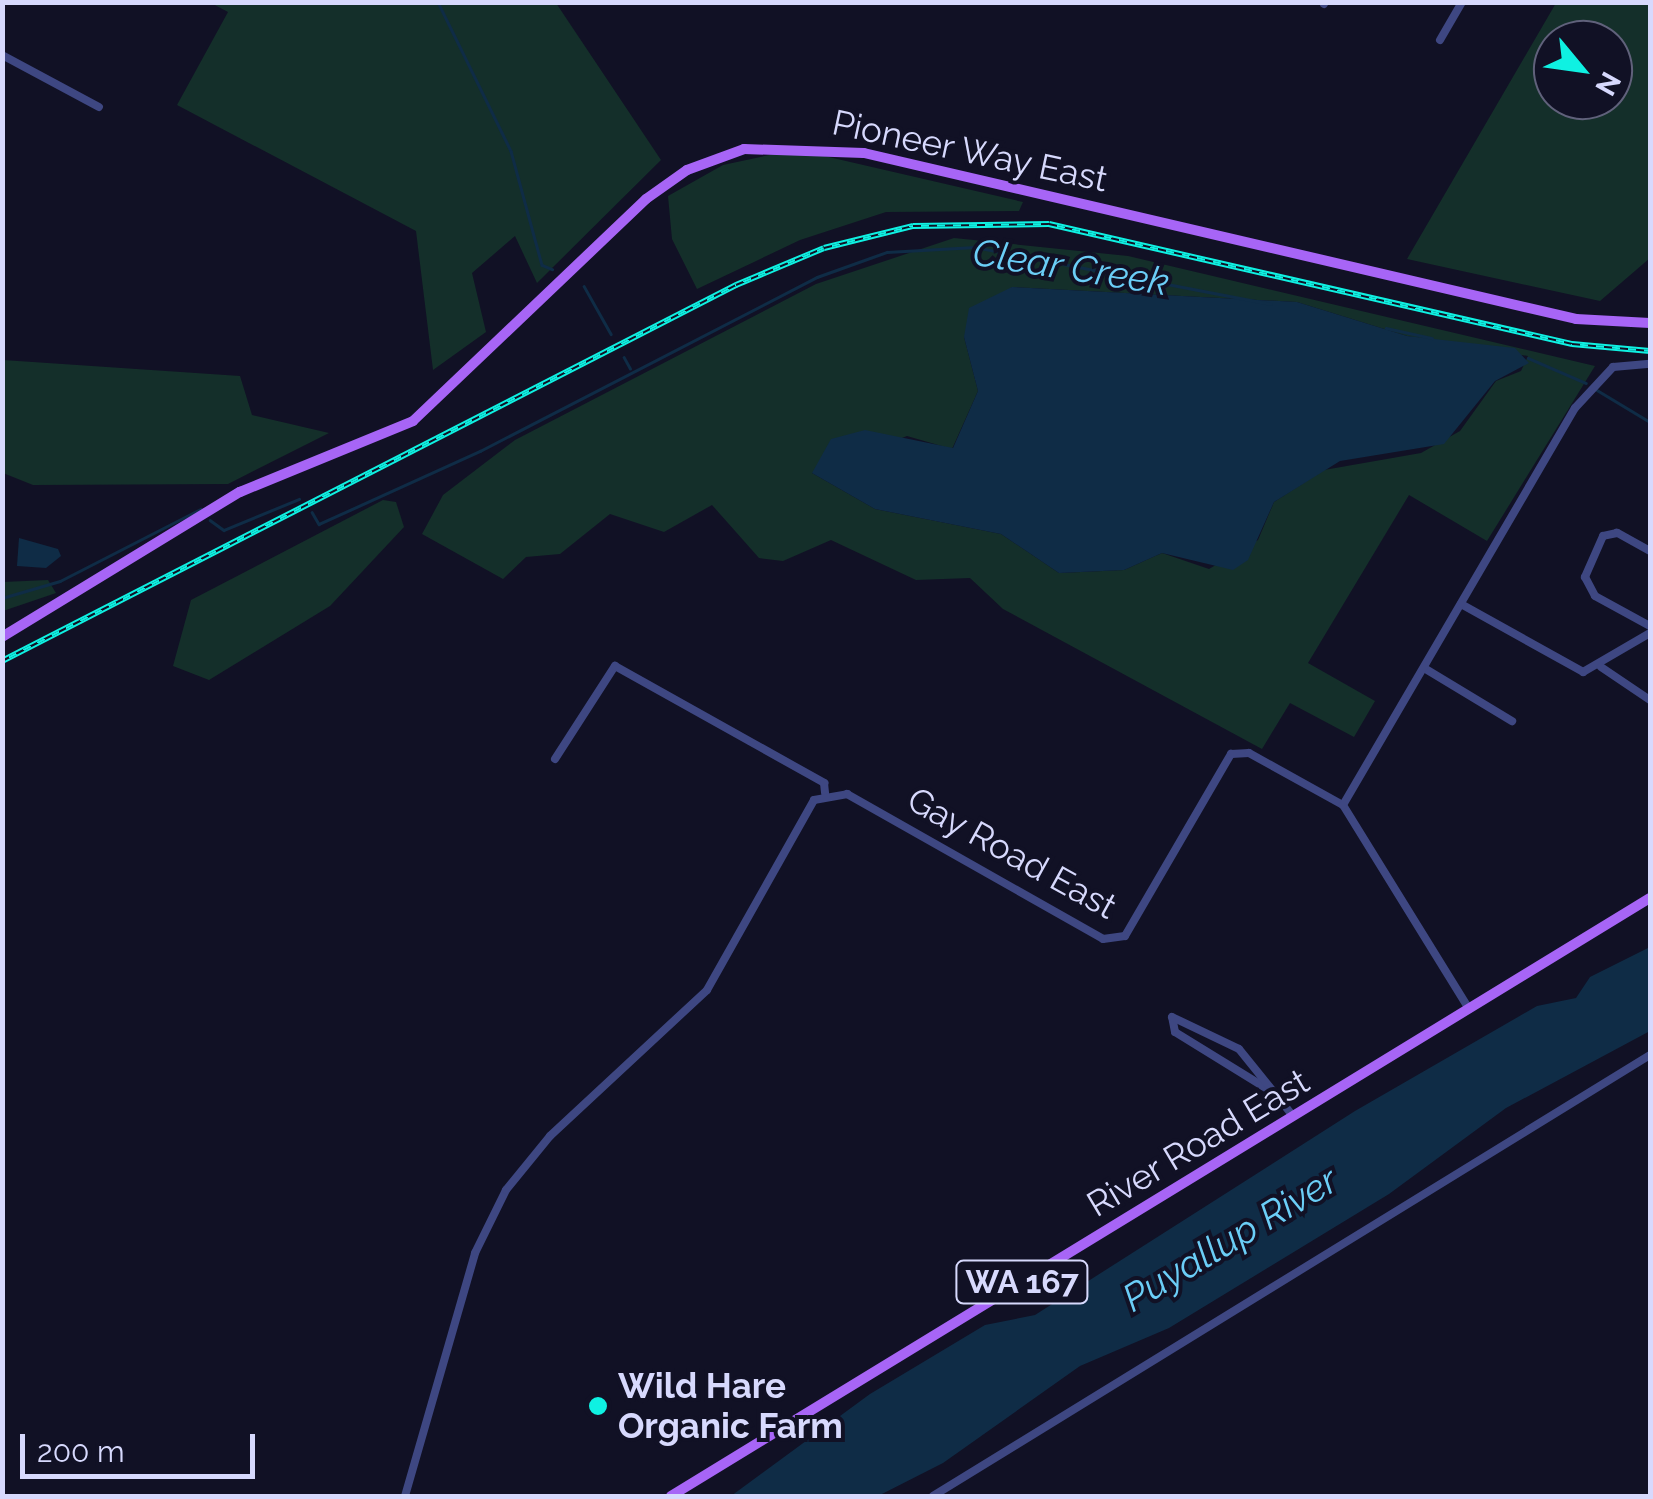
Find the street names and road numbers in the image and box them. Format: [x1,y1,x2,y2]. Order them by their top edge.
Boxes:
street label: Pioneer Way East [827,101,1113,201]
street label: Gay Road East [900,778,1124,928]
street label: River Road East [1079,1060,1317,1226]
road number: WA 167 [954,1255,1090,1309]

